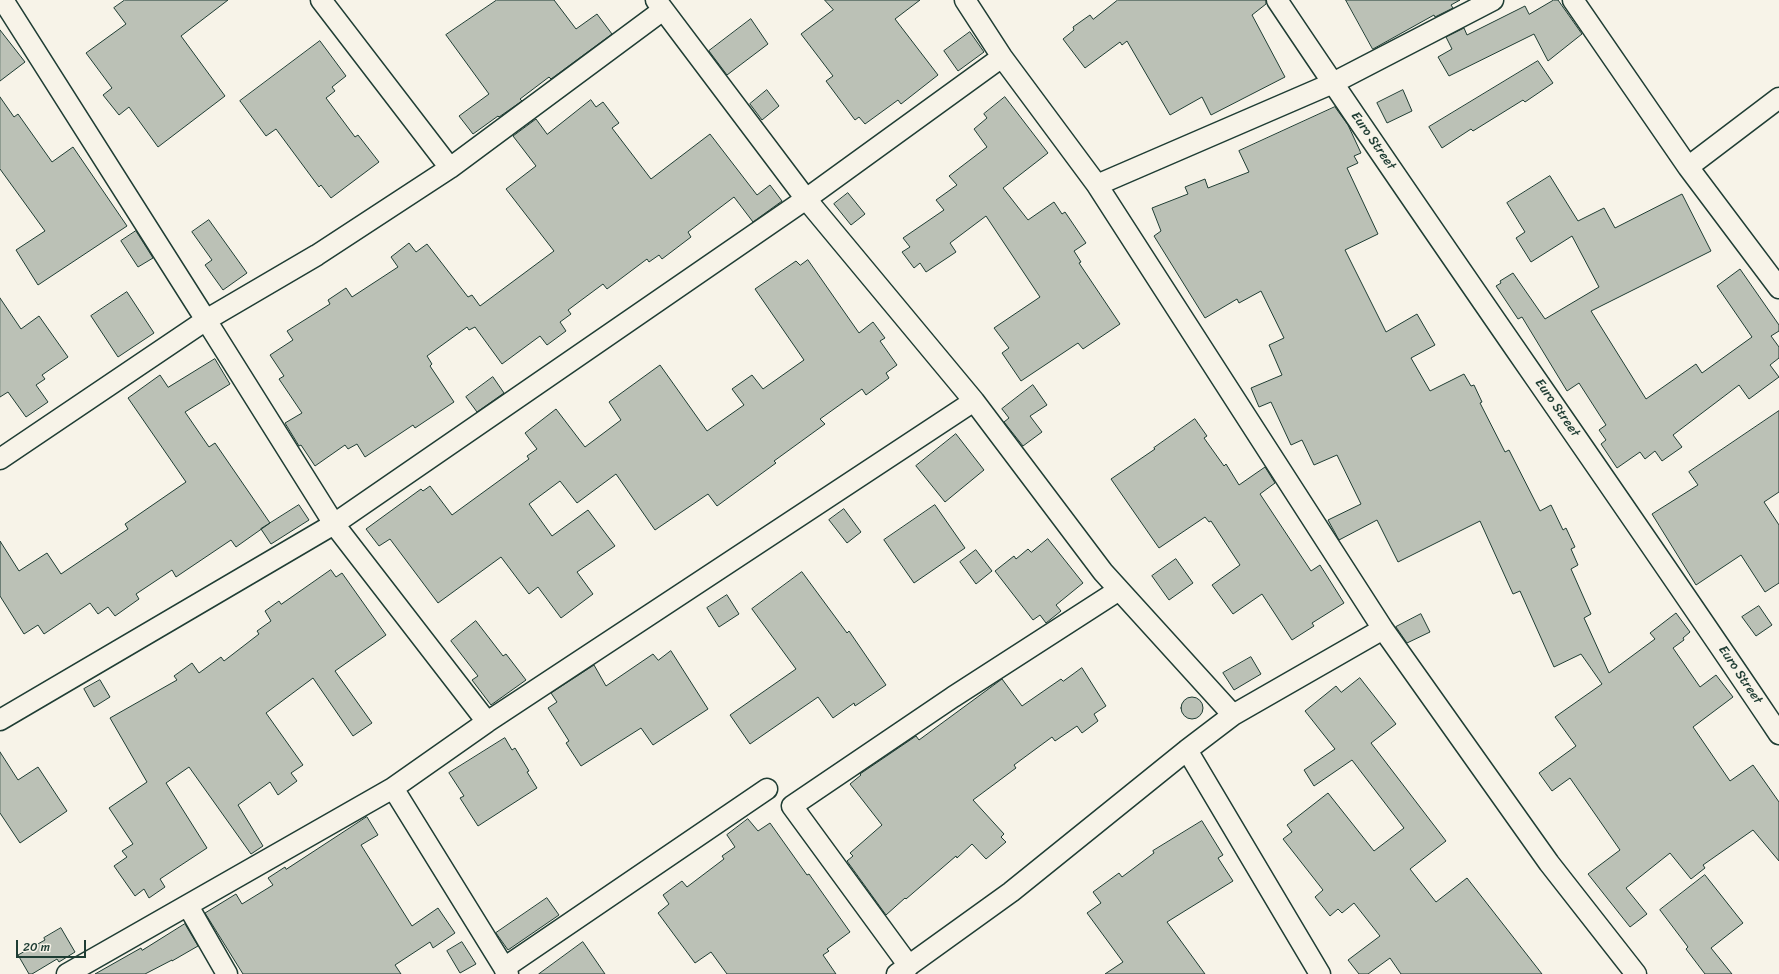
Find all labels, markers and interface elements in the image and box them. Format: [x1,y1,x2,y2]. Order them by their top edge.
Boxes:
street label: Euro Street [1347,109,1399,173]
street label: Euro Street [1531,376,1583,440]
street label: Euro Street [1715,643,1765,707]
scale bar [18,932,88,958]
text: 20 m [23,936,50,958]

